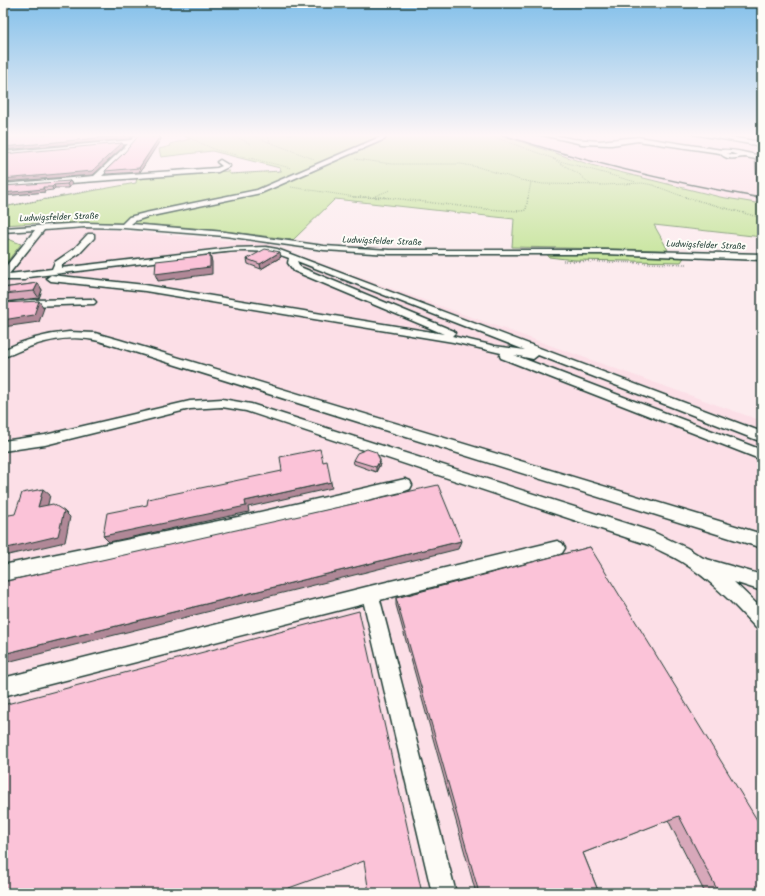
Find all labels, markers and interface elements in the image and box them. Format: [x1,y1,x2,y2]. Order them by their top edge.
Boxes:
street label: Ludwigsfelder Straße [19,209,99,226]
street label: Ludwigsfelder Straße [342,233,422,250]
street label: Ludwigsfelder Straße [666,237,746,254]

